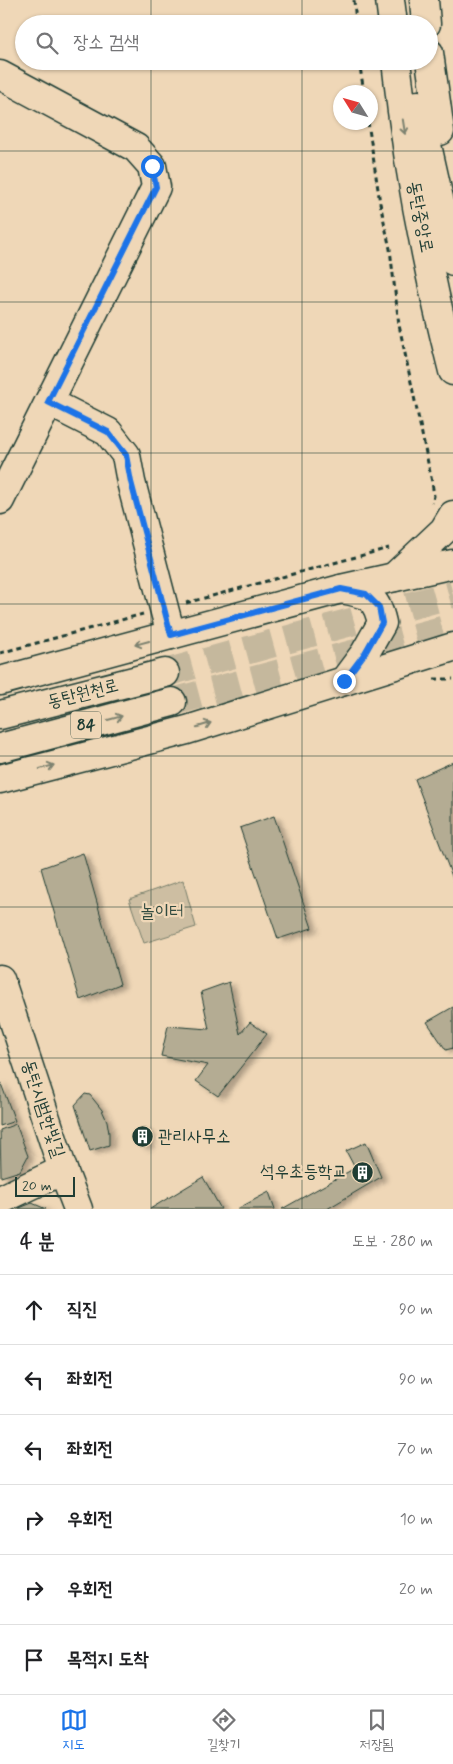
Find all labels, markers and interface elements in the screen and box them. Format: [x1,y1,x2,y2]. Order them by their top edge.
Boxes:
search box [15,15,438,70]
icon: search [33,29,61,57]
text: 장소 검색 [73,30,139,55]
north arrow [333,85,378,130]
one-way arrow [399,119,409,135]
route start [141,155,164,178]
street label: 동탄중앙로 [401,179,439,255]
one-way arrow [135,638,151,648]
route end [333,670,356,693]
street label: 동탄원천로 [45,674,121,714]
road number: 84 [71,712,101,738]
one-way arrow [106,712,122,722]
one-way arrow [196,719,212,729]
one-way arrow [39,762,55,771]
park label: 놀이터 [140,900,184,924]
street label: 동탄시범한빛길 [16,1057,70,1161]
building icon: 관리사무소 [130,1125,154,1149]
place label: 관리사무소 [158,1125,230,1149]
place label: 석우초등학교 [260,1160,347,1184]
building icon: 석우초등학교 [351,1160,375,1184]
scale bar [15,1174,75,1197]
text: 20 m [22,1177,52,1195]
text: 4 분 [20,1228,55,1256]
text: 도보 · 280 m [352,1231,433,1252]
icon: ahead [20,1296,48,1324]
text: 직진 [67,1297,98,1322]
text: 90 m [399,1299,433,1320]
icon: left [20,1366,48,1394]
text: 좌회전 [67,1367,113,1392]
text: 90 m [399,1369,433,1390]
icon: left [20,1436,48,1464]
text: 좌회전 [67,1437,113,1462]
text: 70 m [397,1439,433,1460]
icon: right [20,1506,48,1534]
text: 우회전 [67,1507,113,1532]
text: 10 m [400,1509,433,1530]
icon: right [20,1576,48,1604]
text: 우회전 [67,1577,113,1602]
text: 20 m [399,1579,433,1600]
icon: arrive [20,1646,48,1674]
text: 목적지 도착 [67,1647,149,1672]
tab: 지도 [60,1706,88,1754]
tab: 길찾기 [207,1706,240,1754]
tab: 저장됨 [360,1706,393,1754]

